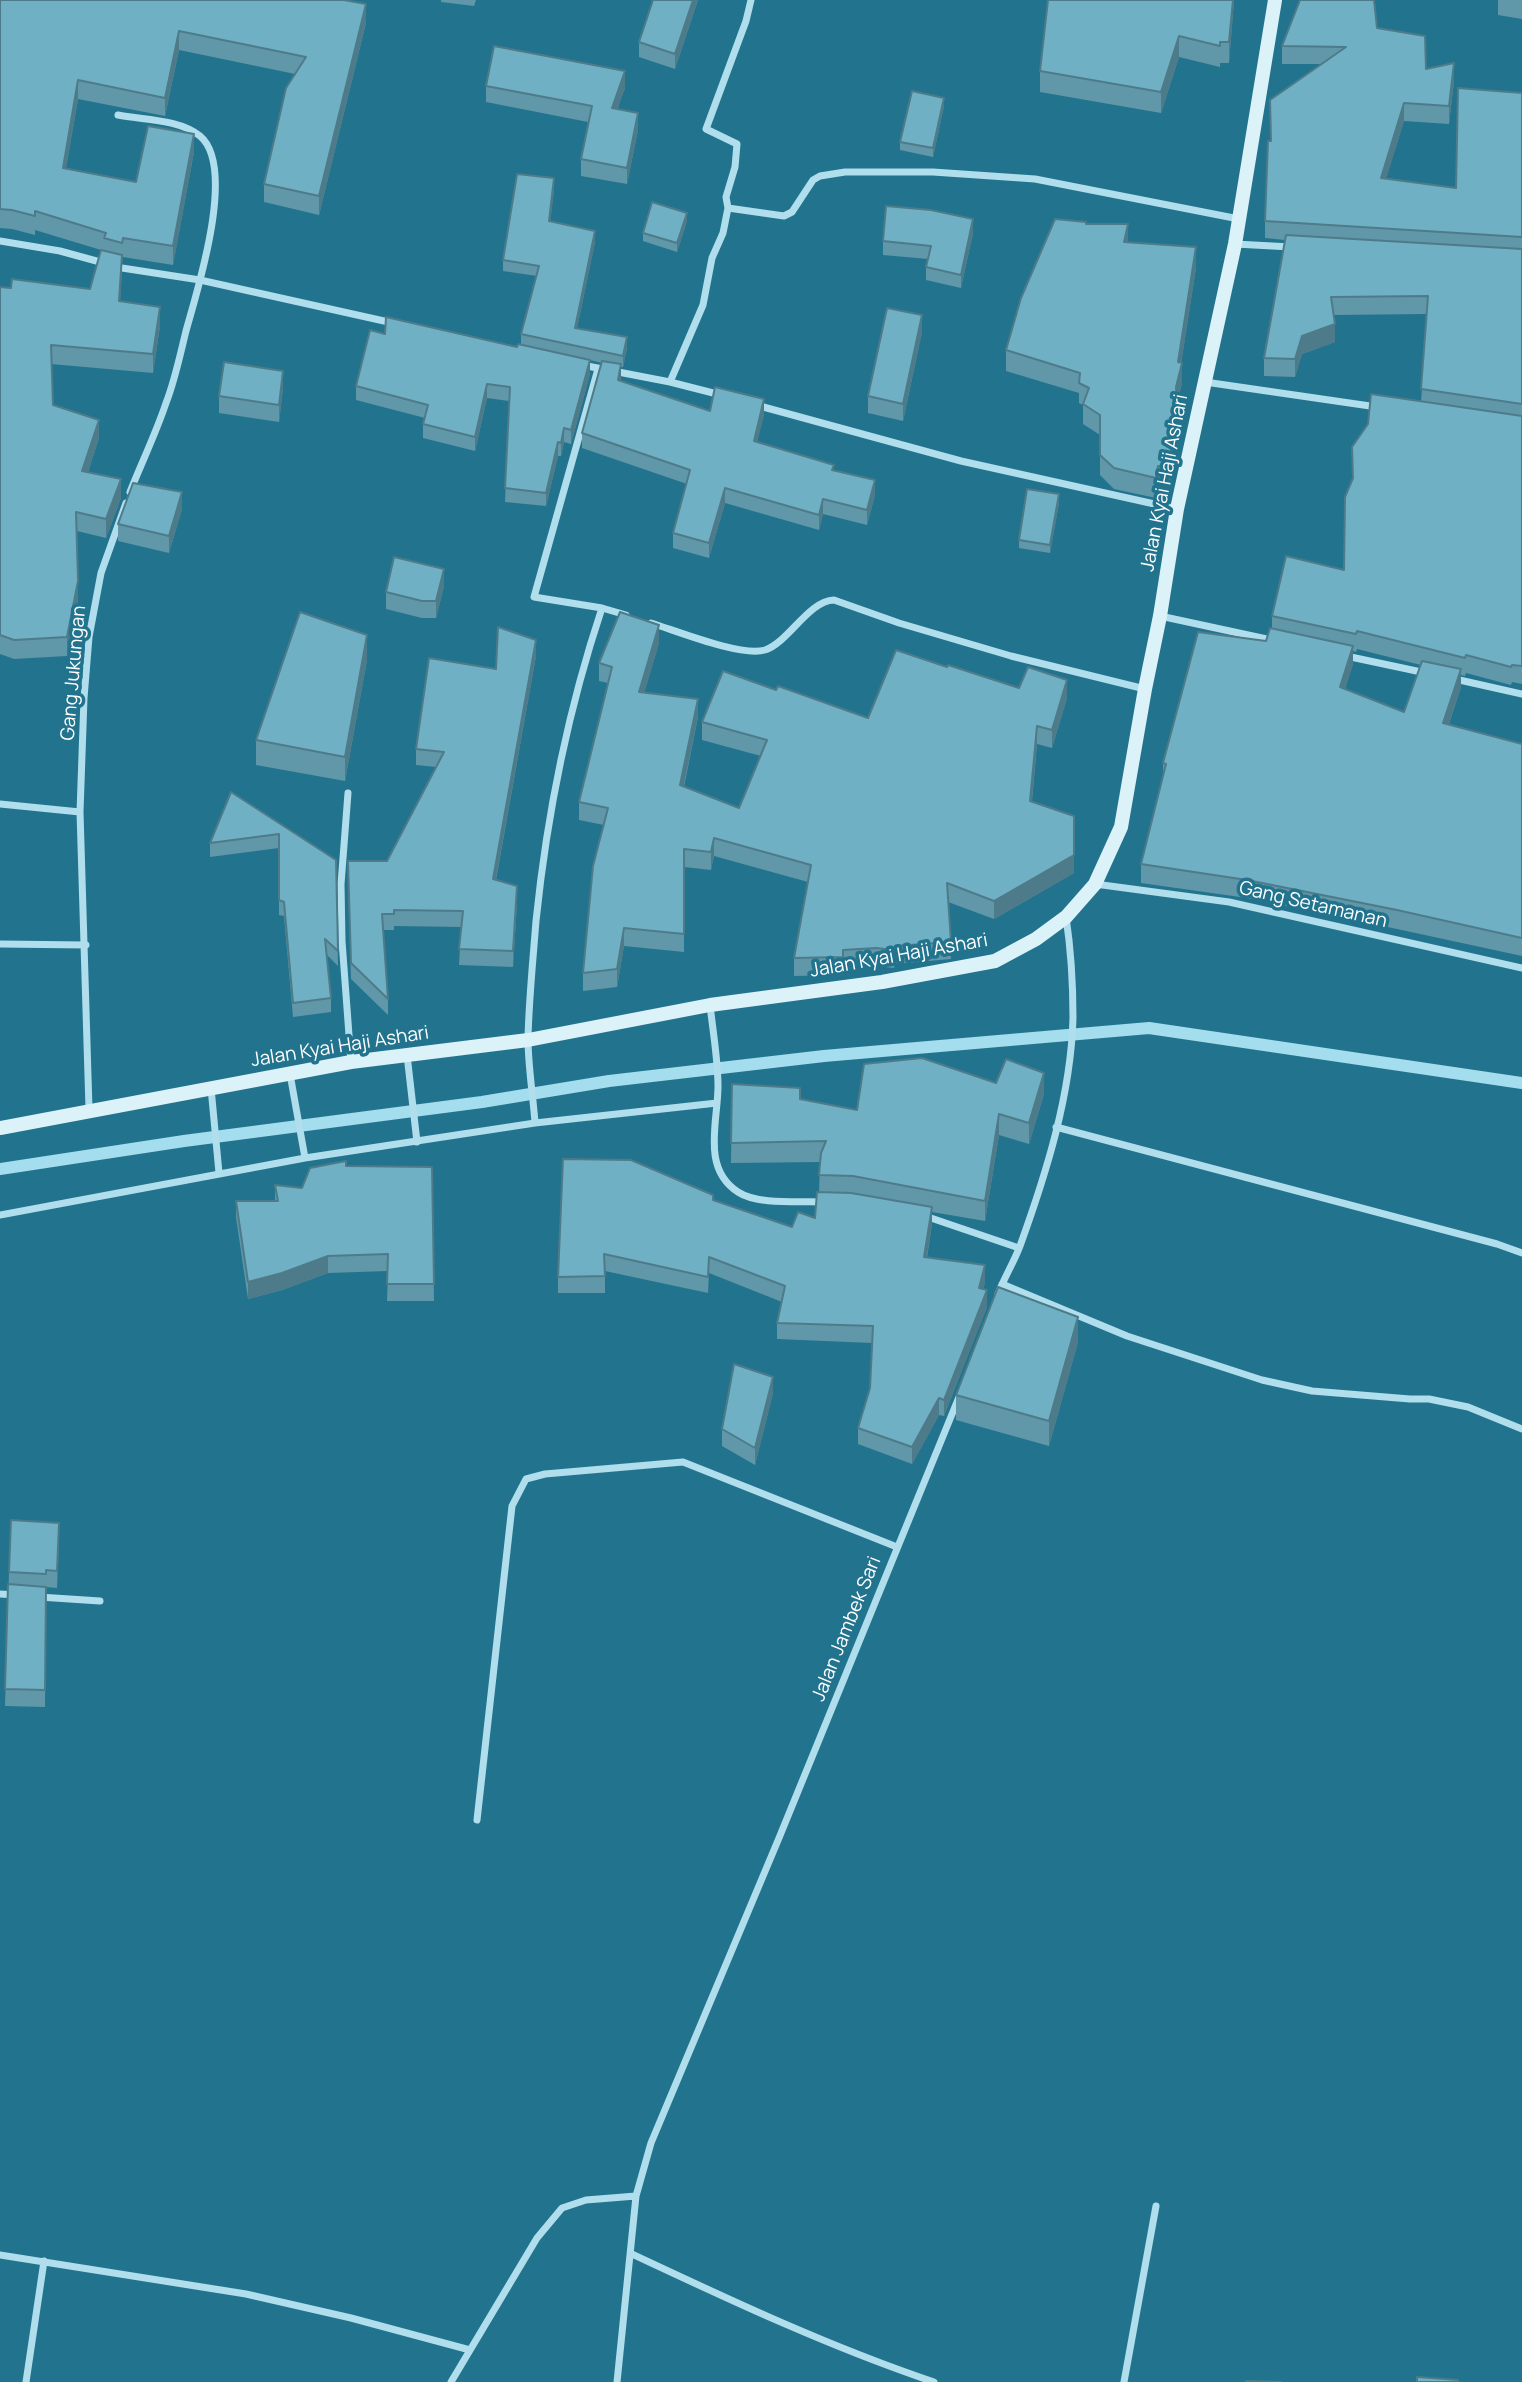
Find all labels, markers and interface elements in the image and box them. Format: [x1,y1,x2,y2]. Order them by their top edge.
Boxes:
street label: Jalan Kyai Haji Ashari [1137,392,1193,574]
street label: Gang Jukungan [57,605,91,741]
street label: Gang Setamanan [1237,877,1389,933]
street label: Jalan Kyai Haji Ashari [808,929,990,983]
street label: Jalan Kyai Haji Ashari [249,1022,431,1072]
street label: Jalan Jambek Sari [808,1553,886,1705]

